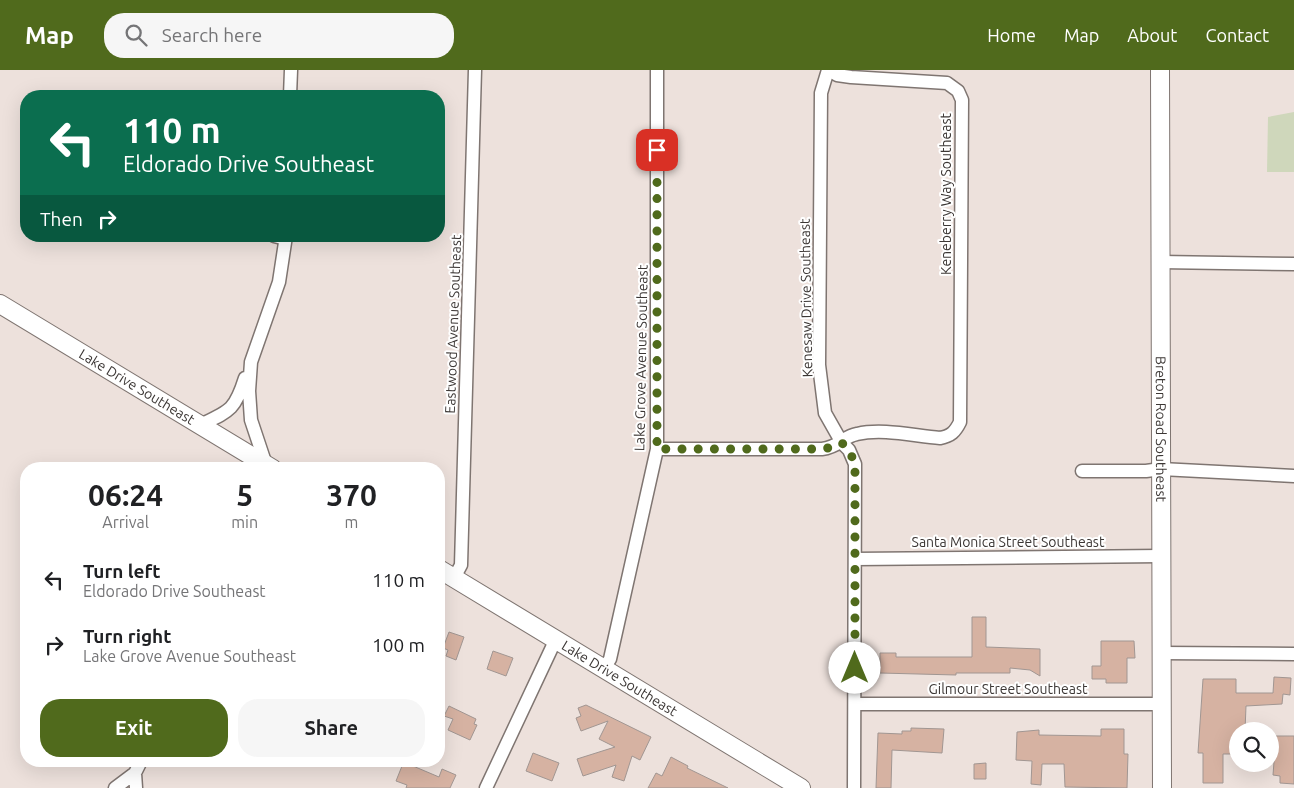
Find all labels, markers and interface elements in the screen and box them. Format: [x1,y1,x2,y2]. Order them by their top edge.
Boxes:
search box [104,13,454,58]
icon: search [122,21,150,49]
text: Map [25,22,74,49]
text: Search here [162,24,262,46]
text: Home [987,25,1036,45]
text: Map [1064,25,1099,45]
text: About [1127,25,1177,45]
text: Contact [1205,25,1269,45]
icon: left [40,110,105,175]
text: 110 m [123,110,221,150]
street label: Keneberry Way Southeast [938,113,954,275]
pin [636,129,678,171]
icon: arrive [643,136,671,164]
text: Eldorado Drive Southeast [123,151,374,176]
icon: right [93,205,121,233]
text: Then [40,208,83,230]
street label: Kenesaw Drive Southeast [797,218,815,378]
street label: Eastwood Avenue Southeast [442,234,464,414]
street label: Lake Grove Avenue Southeast [631,264,651,451]
street label: Lake Drive Southeast [76,346,198,428]
street label: Breton Road Southeast [1153,356,1169,502]
text: 06:24 [88,478,163,512]
text: 5 [236,478,253,512]
text: 370 [326,478,377,512]
text: Arrival [102,513,149,531]
text: min [231,513,258,531]
text: m [345,513,358,531]
street label: Santa Monica Street Southeast [912,534,1105,550]
text: Turn left [83,560,161,582]
icon: left [40,566,68,594]
text: 110 m [372,569,425,591]
text: Eldorado Drive Southeast [83,582,266,600]
text: Turn right [83,625,171,647]
icon: right [40,631,68,659]
text: 100 m [372,634,425,656]
street label: Lake Drive Southeast [559,637,681,719]
position arrow [828,641,880,693]
text: Lake Grove Avenue Southeast [83,647,296,665]
street label: Gilmour Street Southeast [929,681,1088,697]
button: Exit [40,699,228,757]
button: Share [238,699,425,757]
map controls [1229,722,1279,772]
button: search [1229,722,1279,772]

